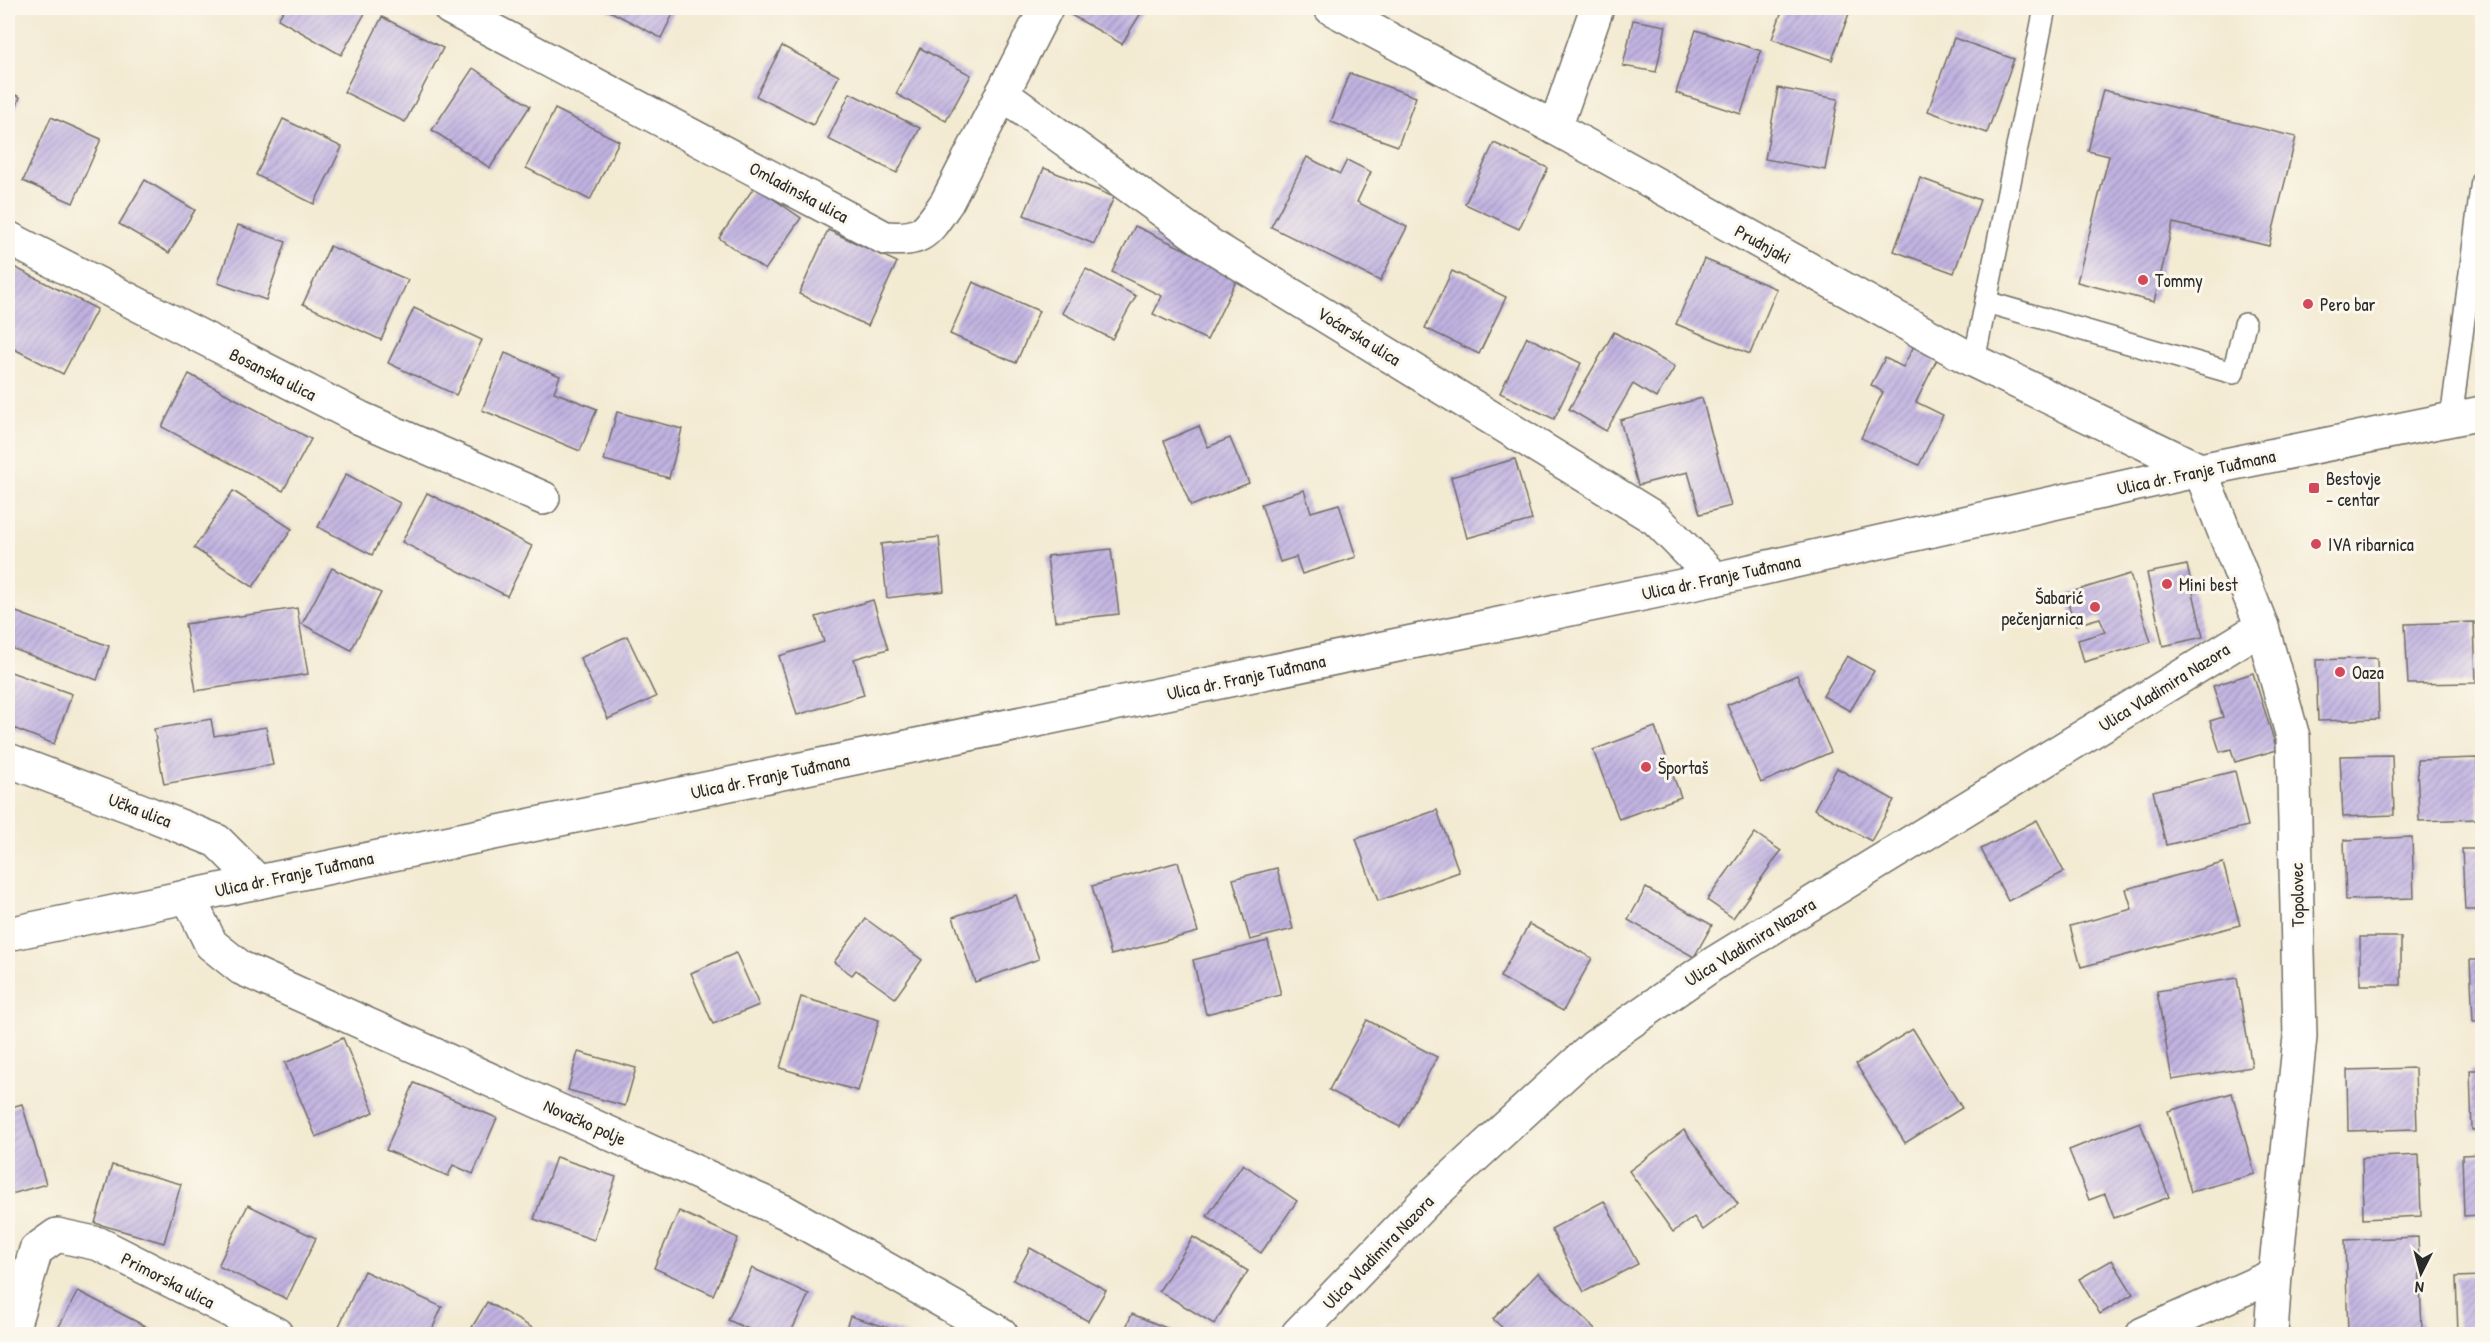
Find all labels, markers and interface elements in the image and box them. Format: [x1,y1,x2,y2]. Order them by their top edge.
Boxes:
street label: Omladinska ulica [745,155,853,229]
street label: Prudnjaki [1730,218,1796,270]
place label: Tommy [2155,268,2203,293]
marker: Tommy [2136,273,2150,287]
place label: Pero bar [2320,292,2376,317]
marker: Pero bar [2301,297,2315,311]
street label: Voćarska ulica [1313,300,1405,372]
street label: Bosanska ulica [225,341,321,407]
street label: Ulica dr. Franje Tuđmana [2114,443,2278,501]
place label: Bestovje - centar [2326,466,2381,512]
marker: Bestovje - centar [2307,481,2321,495]
place label: IVA ribarnica [2328,532,2414,557]
marker: IVA ribarnica [2309,537,2323,551]
street label: Ulica dr. Franje Tuđmana [1639,548,1803,606]
place label: Mini best [2179,572,2239,597]
marker: Mini best [2160,577,2174,591]
place label: Šabarić pečenjarnica [2001,585,2083,631]
marker: Šabarić pečenjarnica [2088,600,2102,614]
street label: Ulica Vladimira Nazora [2094,637,2234,737]
street label: Ulica dr. Franje Tuđmana [1164,648,1328,706]
place label: Oaza [2352,660,2384,685]
marker: Oaza [2333,665,2347,679]
street label: Ulica dr. Franje Tuđmana [688,747,852,805]
place label: Športaš [1658,755,1708,780]
marker: Športaš [1639,760,1653,774]
street label: Učka ulica [105,787,175,833]
street label: Ulica dr. Franje Tuđmana [212,845,376,903]
street label: Topolovec [2284,863,2310,927]
street label: Ulica Vladimira Nazora [1680,892,1820,992]
street label: Novačko polje [540,1093,630,1151]
street label: Ulica Vladimira Nazora [1317,1189,1439,1315]
north arrow [2391,1243,2451,1303]
street label: Primorska ulica [117,1246,219,1314]
text: N [2414,1276,2425,1299]

